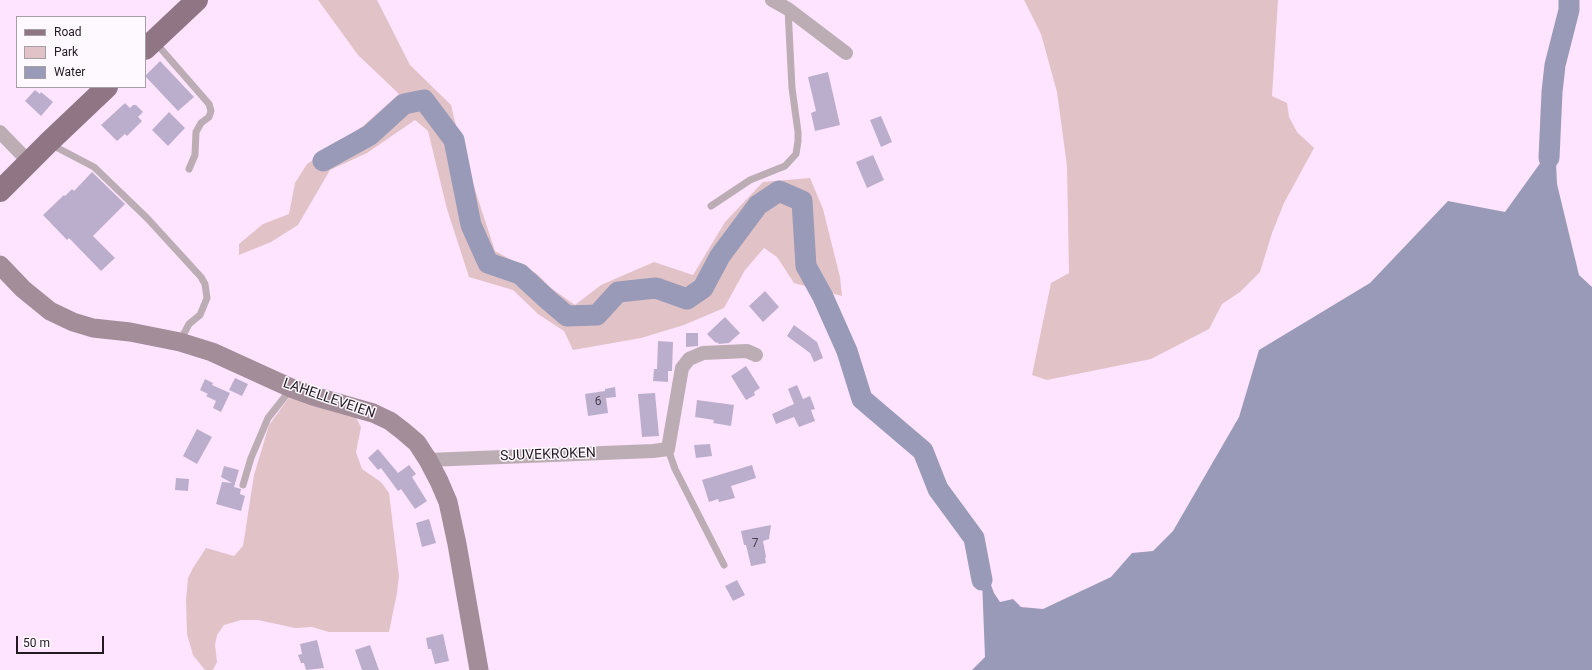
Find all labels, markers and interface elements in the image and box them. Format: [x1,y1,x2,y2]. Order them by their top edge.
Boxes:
legend [16,16,146,88]
text: Road [54,25,82,39]
text: Park [54,45,78,59]
text: Water [54,65,85,79]
street label: LAHELLEVEIEN [281,375,377,423]
house number: 6 [595,395,601,409]
street label: SJUVEKROKEN [500,445,596,465]
house number: 7 [752,537,758,551]
scale bar [18,628,106,654]
text: 50 m [23,636,50,650]

